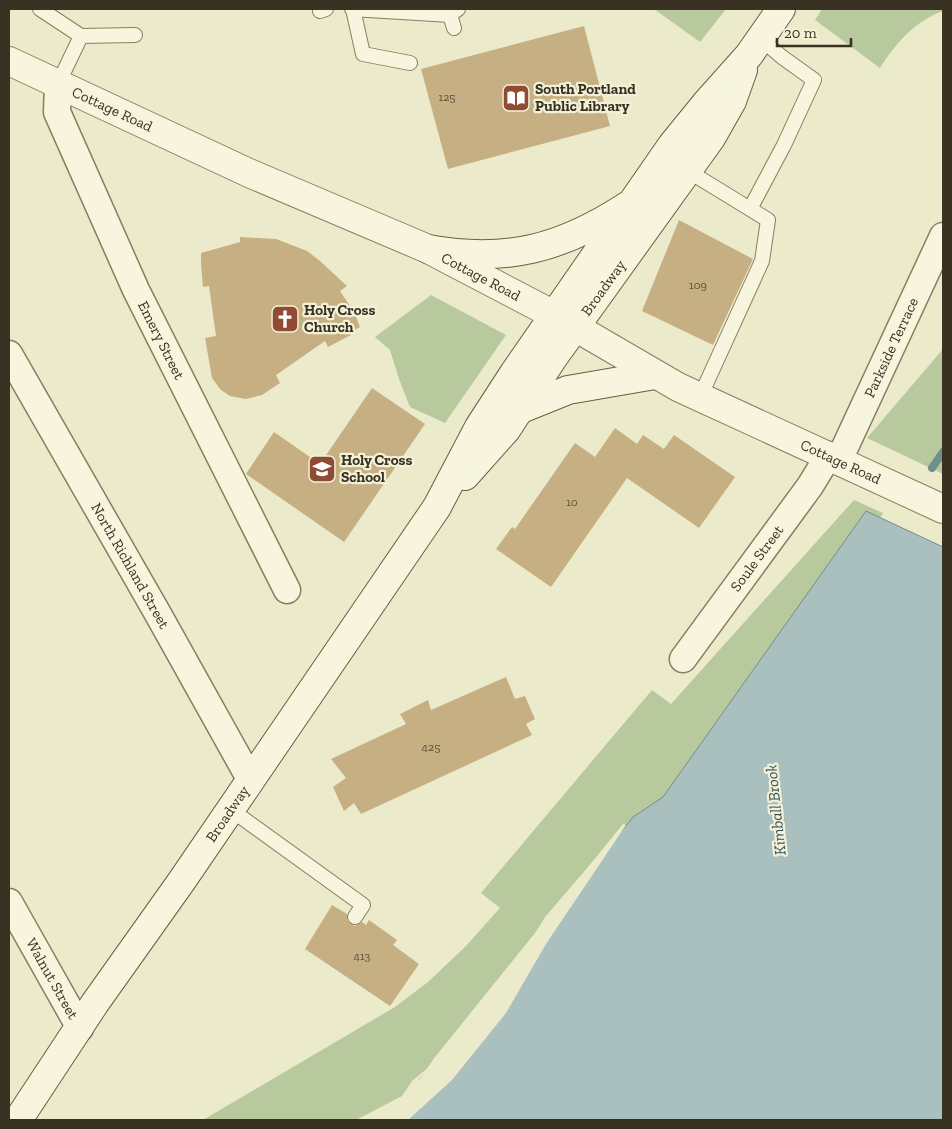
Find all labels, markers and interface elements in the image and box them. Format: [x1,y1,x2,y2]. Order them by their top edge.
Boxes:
scale bar [777,15,851,47]
text: 20 m [784,24,817,42]
place label: South Portland Public Library [535,80,636,115]
street label: Cottage Road [69,83,156,136]
library icon: South Portland Public Library [501,83,531,113]
house number: 125 [439,90,455,104]
street label: Cottage Road [438,249,524,305]
street label: Broadway [577,256,630,319]
house number: 109 [689,278,707,292]
street label: Parkside Terrace [860,295,922,400]
street label: Emery Street [134,298,189,383]
place label: Holy Cross Church [304,301,375,336]
church icon: Holy Cross Church [270,304,300,334]
street label: Cottage Road [797,436,885,489]
place label: Holy Cross School [341,451,412,486]
school or university icon: Holy Cross School [307,454,337,484]
house number: 10 [566,495,578,509]
street label: North Richland Street [87,500,174,632]
street label: Soule Street [727,521,788,595]
house number: 425 [422,740,440,754]
water label: Kimball Brook [761,764,790,856]
street label: Broadway [202,782,253,846]
street label: Walnut Street [22,935,82,1023]
house number: 413 [354,949,371,963]

